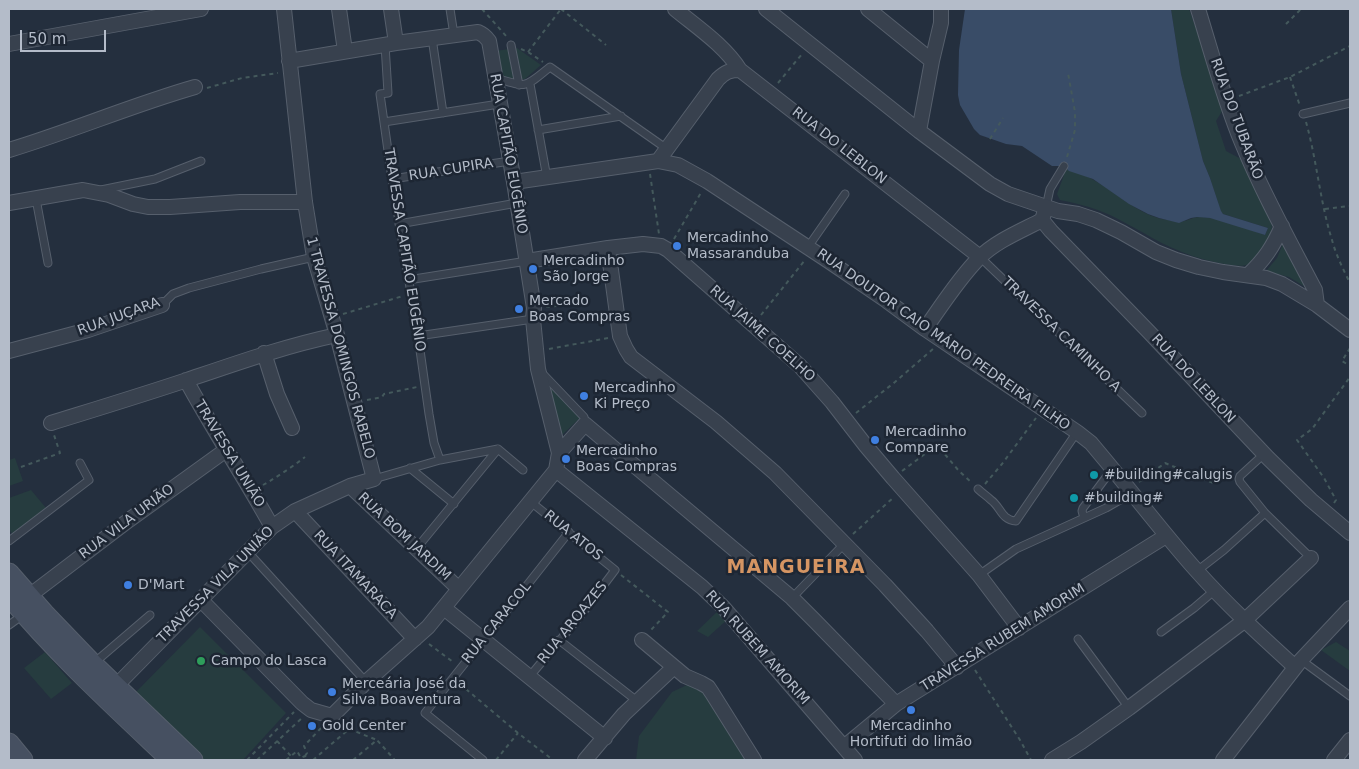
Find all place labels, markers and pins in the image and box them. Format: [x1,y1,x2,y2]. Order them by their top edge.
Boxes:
place label: Mercadinho Massaranduba [687,230,789,262]
marker: Mercadinho Massaranduba [671,240,683,252]
place label: Mercadinho São Jorge [543,253,625,286]
marker: Mercadinho São Jorge [527,263,539,275]
place label: Mercado Boas Compras [529,293,630,326]
marker: Mercado Boas Compras [513,303,525,315]
place label: Mercadinho Ki Preço [594,380,676,412]
marker: Mercadinho Ki Preço [578,390,590,402]
place label: Mercadinho Compare [885,424,967,457]
marker: Mercadinho Compare [869,434,881,446]
place label: Mercadinho Boas Compras [576,443,677,476]
marker: Mercadinho Boas Compras [560,453,572,465]
place label: #building#calugis [1104,467,1233,483]
marker: #building#calugis [1088,469,1100,481]
place label: #building# [1084,490,1164,506]
marker: #building# [1068,492,1080,504]
place label: D'Mart [138,577,185,593]
marker: D'Mart [122,579,134,591]
place label: Campo do Lasca [211,653,327,669]
marker: Campo do Lasca [195,655,207,667]
place label: Merceária José da Silva Boaventura [342,676,466,709]
marker: Merceária José da Silva Boaventura [326,686,338,698]
marker: Mercadinho Hortifuti do limão [905,704,917,716]
place label: Gold Center [322,718,406,734]
place label: Mercadinho Hortifuti do limão [850,718,972,750]
marker: Gold Center [306,720,318,732]

